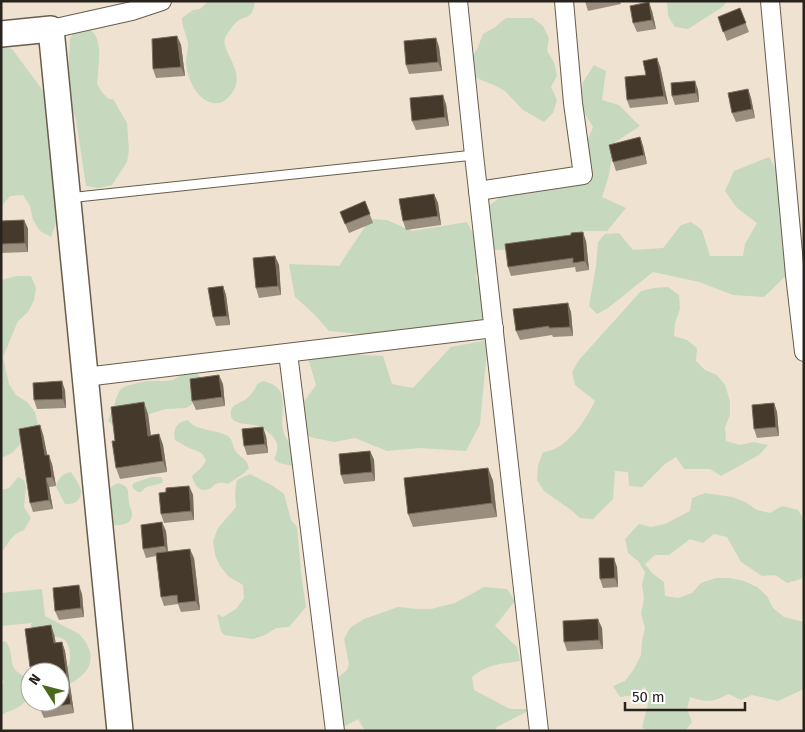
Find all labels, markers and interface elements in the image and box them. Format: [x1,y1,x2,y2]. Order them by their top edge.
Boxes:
north arrow [20,662,70,712]
text: N [25,671,44,688]
scale bar [625,680,745,712]
text: 50 m [632,688,665,706]

